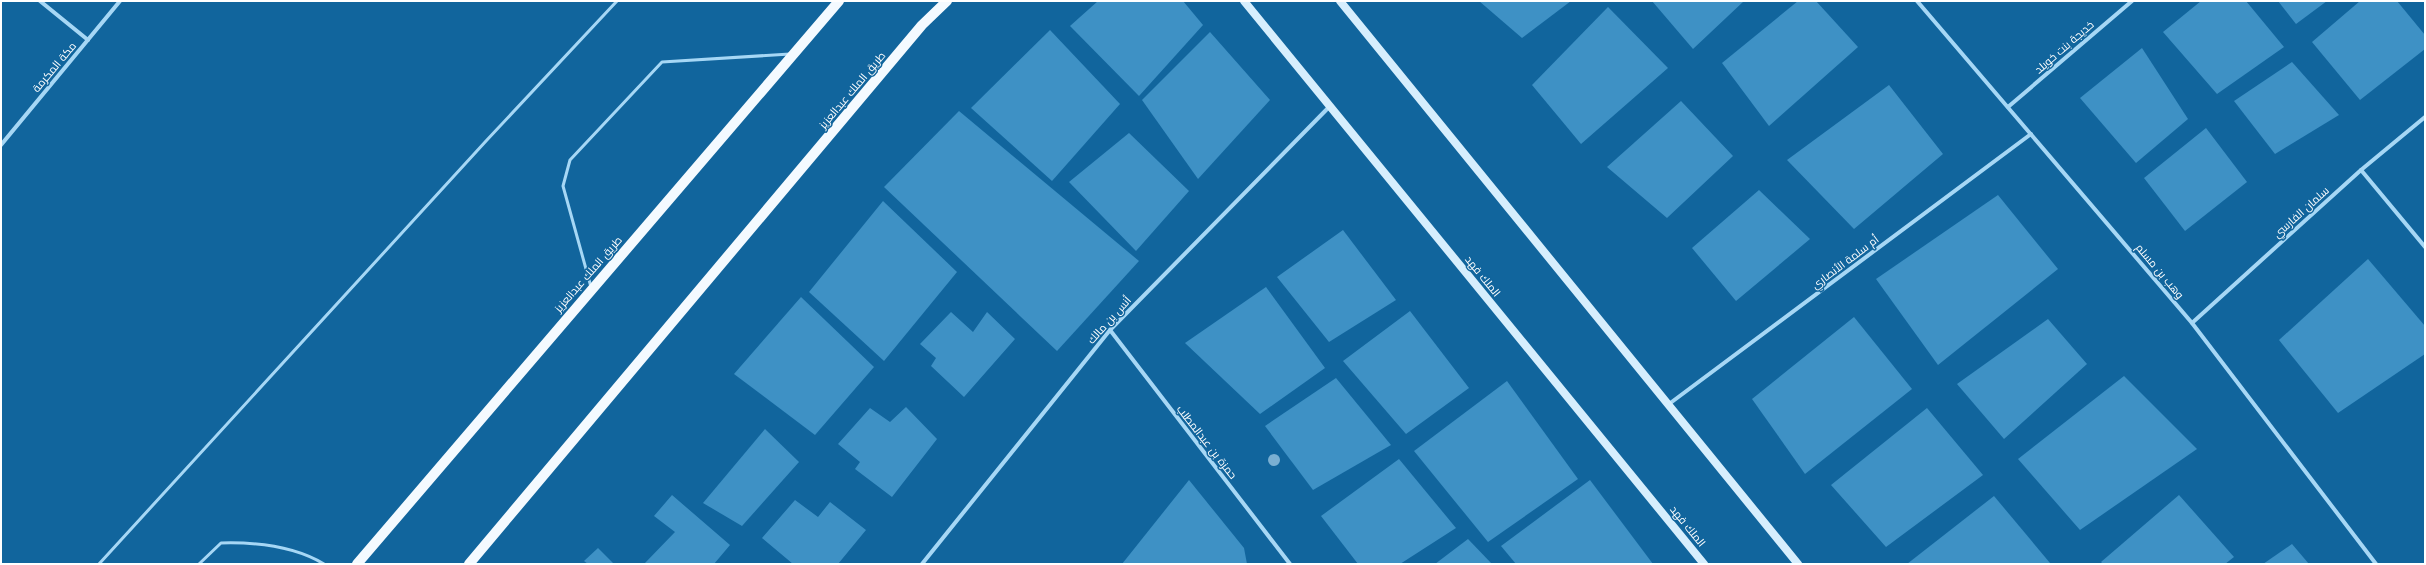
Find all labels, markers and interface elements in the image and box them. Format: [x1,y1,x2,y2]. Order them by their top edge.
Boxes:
street label: خديجة بنت خويلد [2032,17,2096,77]
street label: مكة المكرمة [29,39,79,95]
street label: طريق الملك عبدالعزيز [815,49,888,132]
street label: سلمان الفارسي [2270,183,2333,242]
street label: أم سلمة الأنصاري [1809,232,1883,293]
street label: طريق الملك عبدالعزيز [551,233,625,316]
street label: وهب بن مسلم [2132,241,2187,302]
street label: الملك فهد [1462,253,1504,299]
street label: أنس بن مالك [1084,293,1134,347]
street label: حمزة بن عبدالمطلب [1174,402,1240,482]
street label: الملك فهد [1667,503,1709,549]

